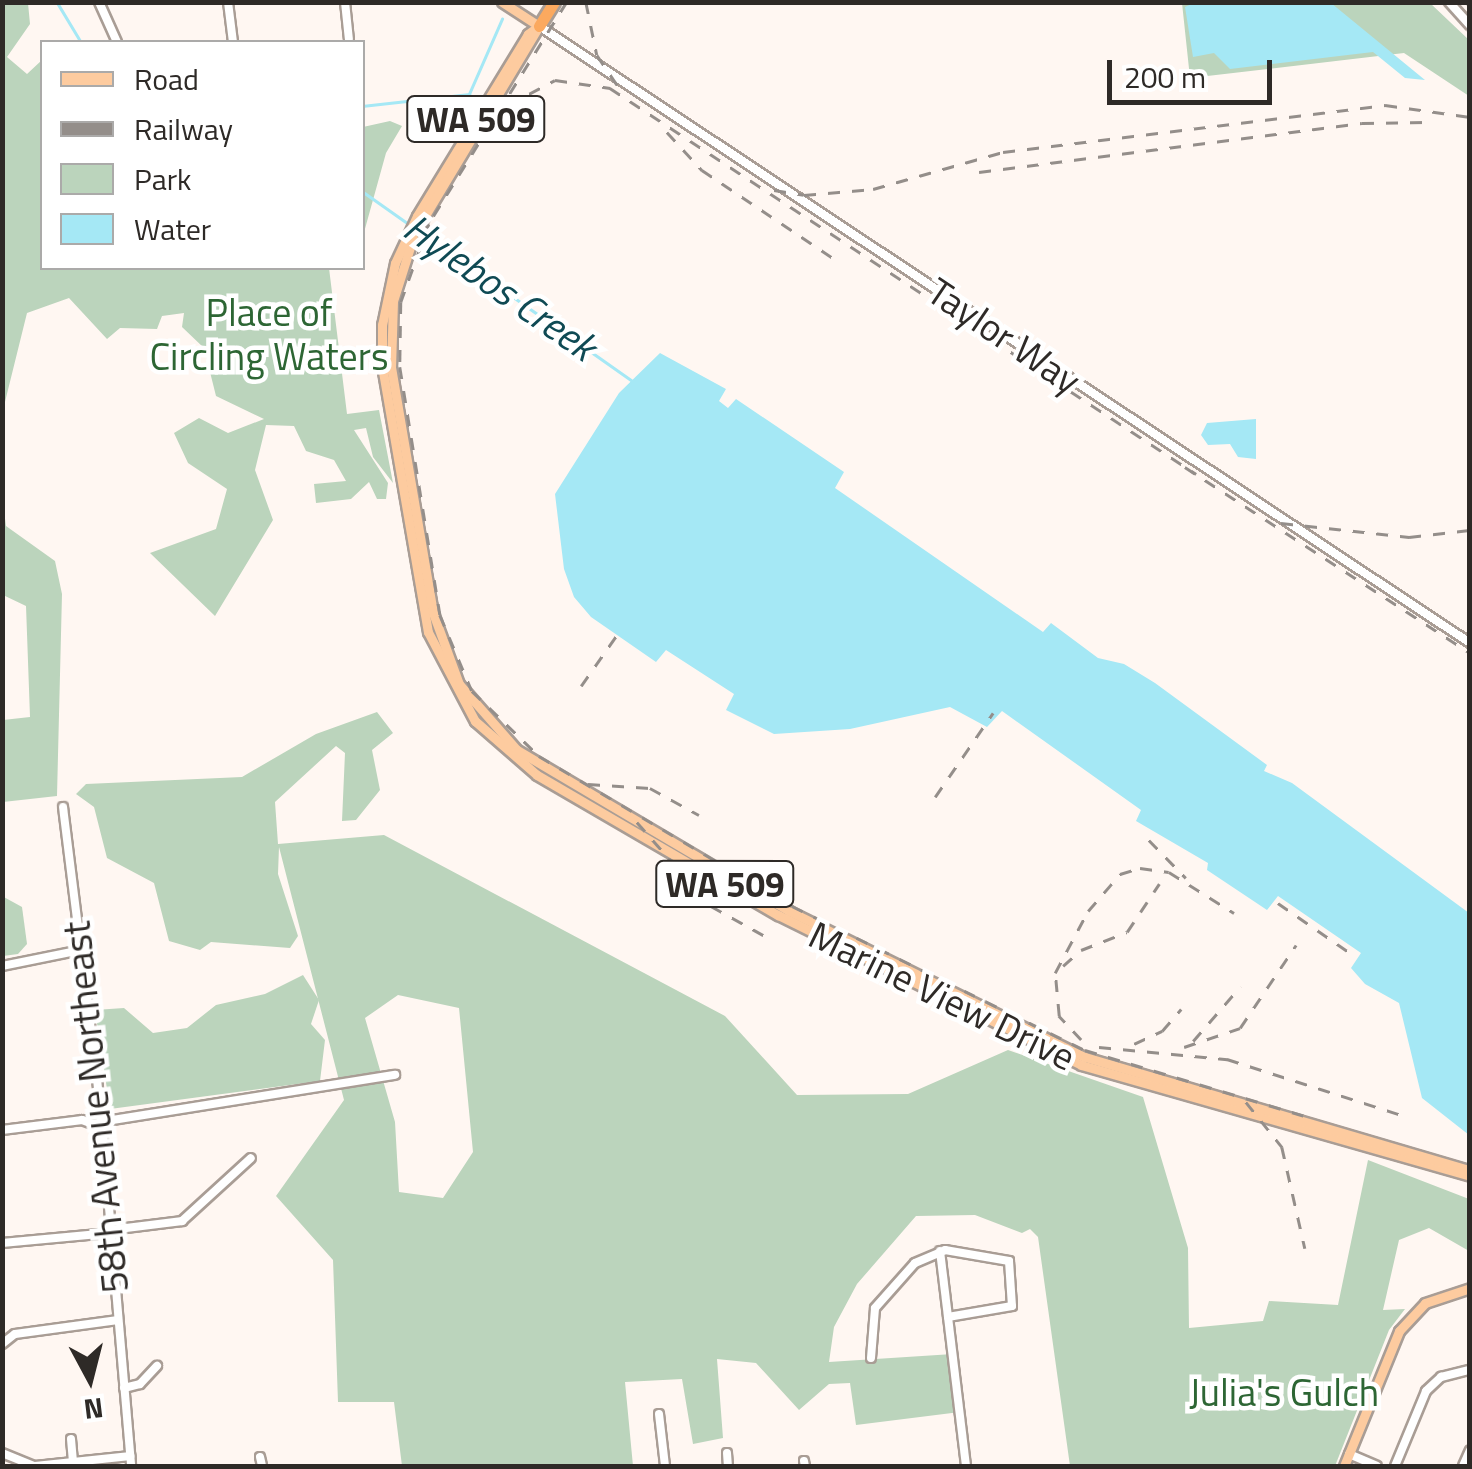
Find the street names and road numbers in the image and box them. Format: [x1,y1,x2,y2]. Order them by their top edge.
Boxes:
road number: WA 509 [406,89,546,149]
street label: Taylor Way [919,268,1089,404]
road number: WA 509 [655,854,795,914]
street label: Marine View Drive [802,912,1082,1080]
street label: 58th Avenue Northeast [54,919,138,1295]

